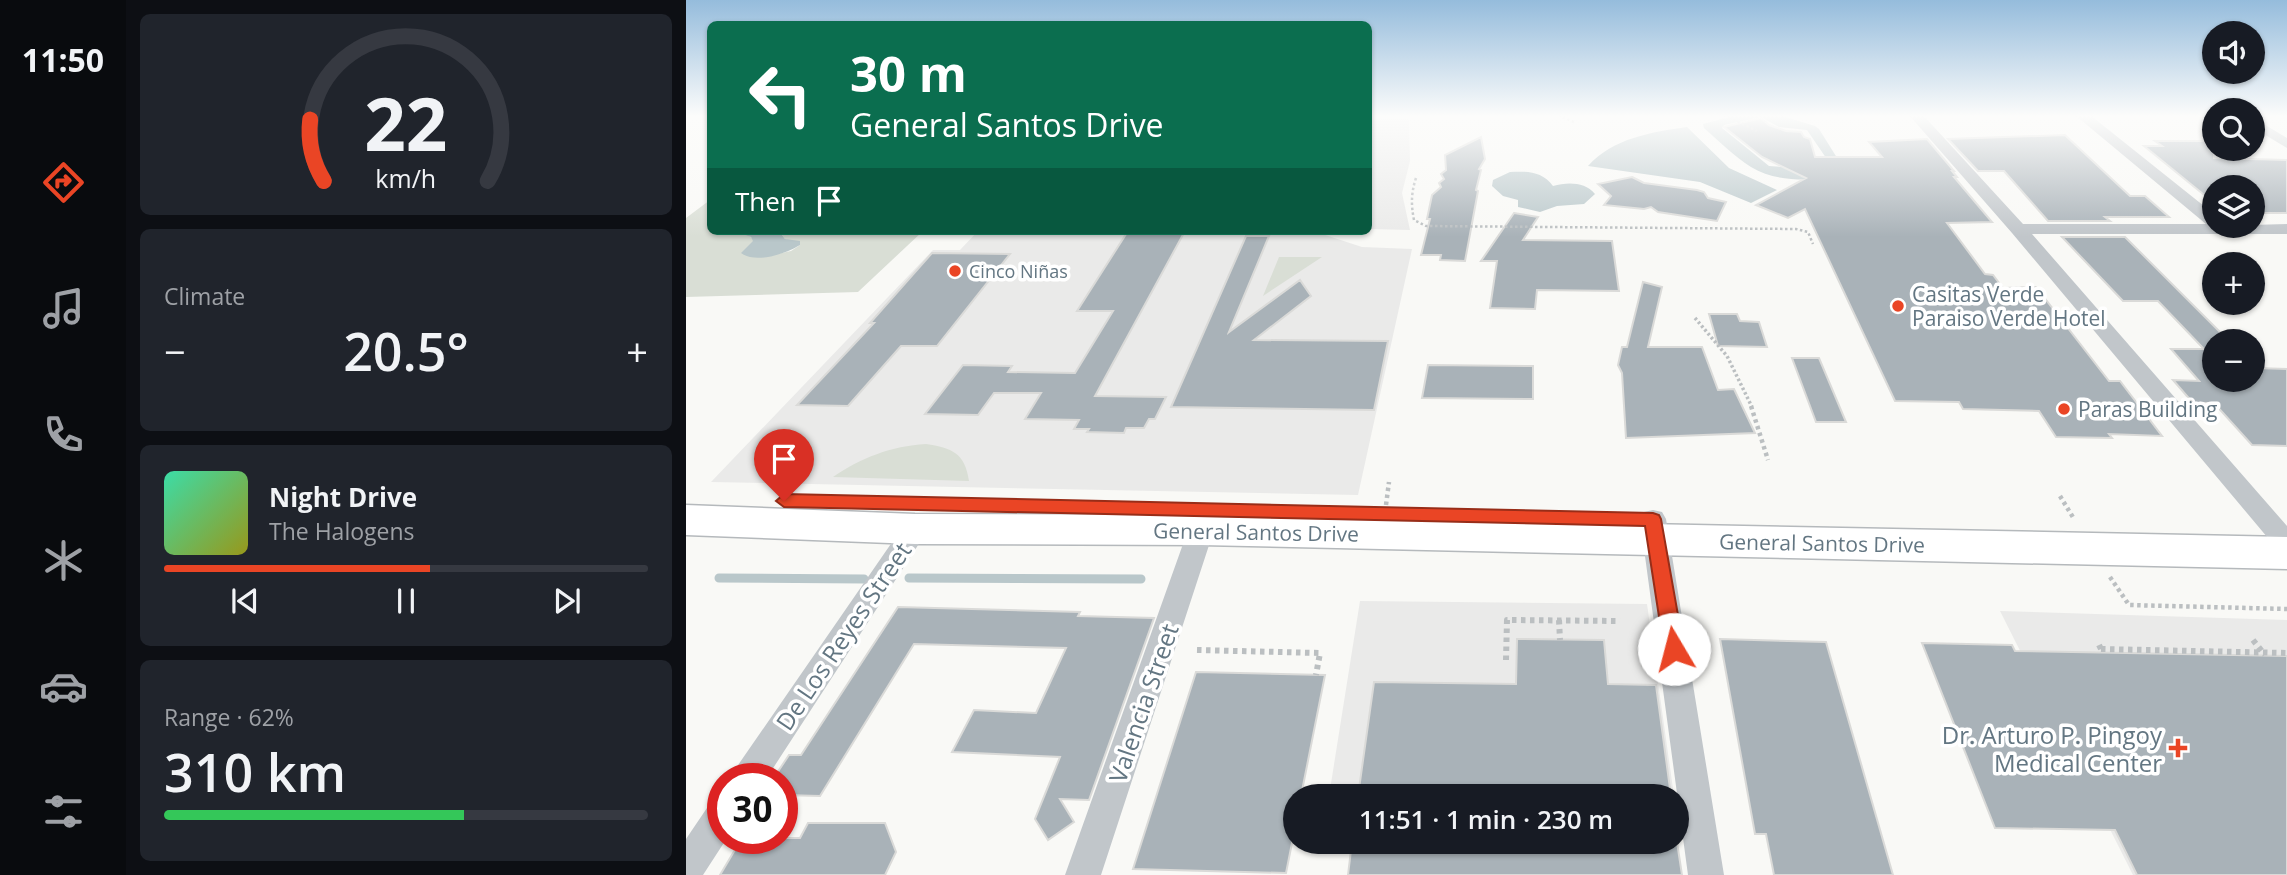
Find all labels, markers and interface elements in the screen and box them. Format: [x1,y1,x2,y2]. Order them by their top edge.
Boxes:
map controls [2202,21,2265,392]
button: sound [2202,21,2265,84]
text: 11:50 [22,38,104,81]
text: 30 m [850,40,967,106]
icon: left [735,49,826,140]
text: 22 [364,73,448,172]
button: search [2202,98,2265,161]
text: General Santos Drive [850,103,1164,146]
icon: directions [39,158,88,207]
text: km/h [376,160,436,194]
button: layers [2202,175,2265,238]
icon: arrive [810,182,848,220]
text: Then [735,183,796,219]
button: + [2202,252,2265,315]
place label: Cinco Niñas [969,259,1068,283]
marker: Cinco Niñas [947,263,963,279]
text: Climate [164,280,245,312]
place label: Casitas Verde Paraiso Verde Hotel [1912,280,2106,332]
icon: music [39,284,88,333]
marker: Casitas Verde Paraiso Verde Hotel [1890,298,1906,314]
text: 20.5° [343,315,469,386]
text: − [164,325,186,377]
text: + [626,325,648,377]
button: − [2202,329,2265,392]
place label: Paras Building [2078,395,2218,423]
marker: Paras Building [2056,401,2072,417]
icon: phone [39,410,88,459]
pin [754,429,814,501]
icon: arrive [765,440,803,478]
text: Night Drive [269,479,417,515]
text: The Halogens [269,515,415,547]
street label: General Santos Drive [1153,516,1359,548]
street label: General Santos Drive [1719,527,1925,559]
street label: De Los Reyes Street [768,535,918,737]
icon: climate [39,536,88,585]
icon: previous [226,582,264,620]
icon: pause [387,582,425,620]
icon: next [548,582,586,620]
position arrow [1637,612,1711,686]
street label: Valencia Street [1100,619,1186,787]
icon: car [39,662,88,711]
text: Range · 62% [164,701,294,733]
place label: Dr. Arturo P. Pingoy Medical Center [1942,718,2163,779]
text: 310 km [164,736,346,807]
marker: Dr. Arturo P. Pingoy Medical Center [2168,738,2188,758]
speed limit sign: 30 [707,763,798,854]
icon: filters [39,787,88,836]
text: 11:51 · 1 min · 230 m [1359,801,1613,837]

